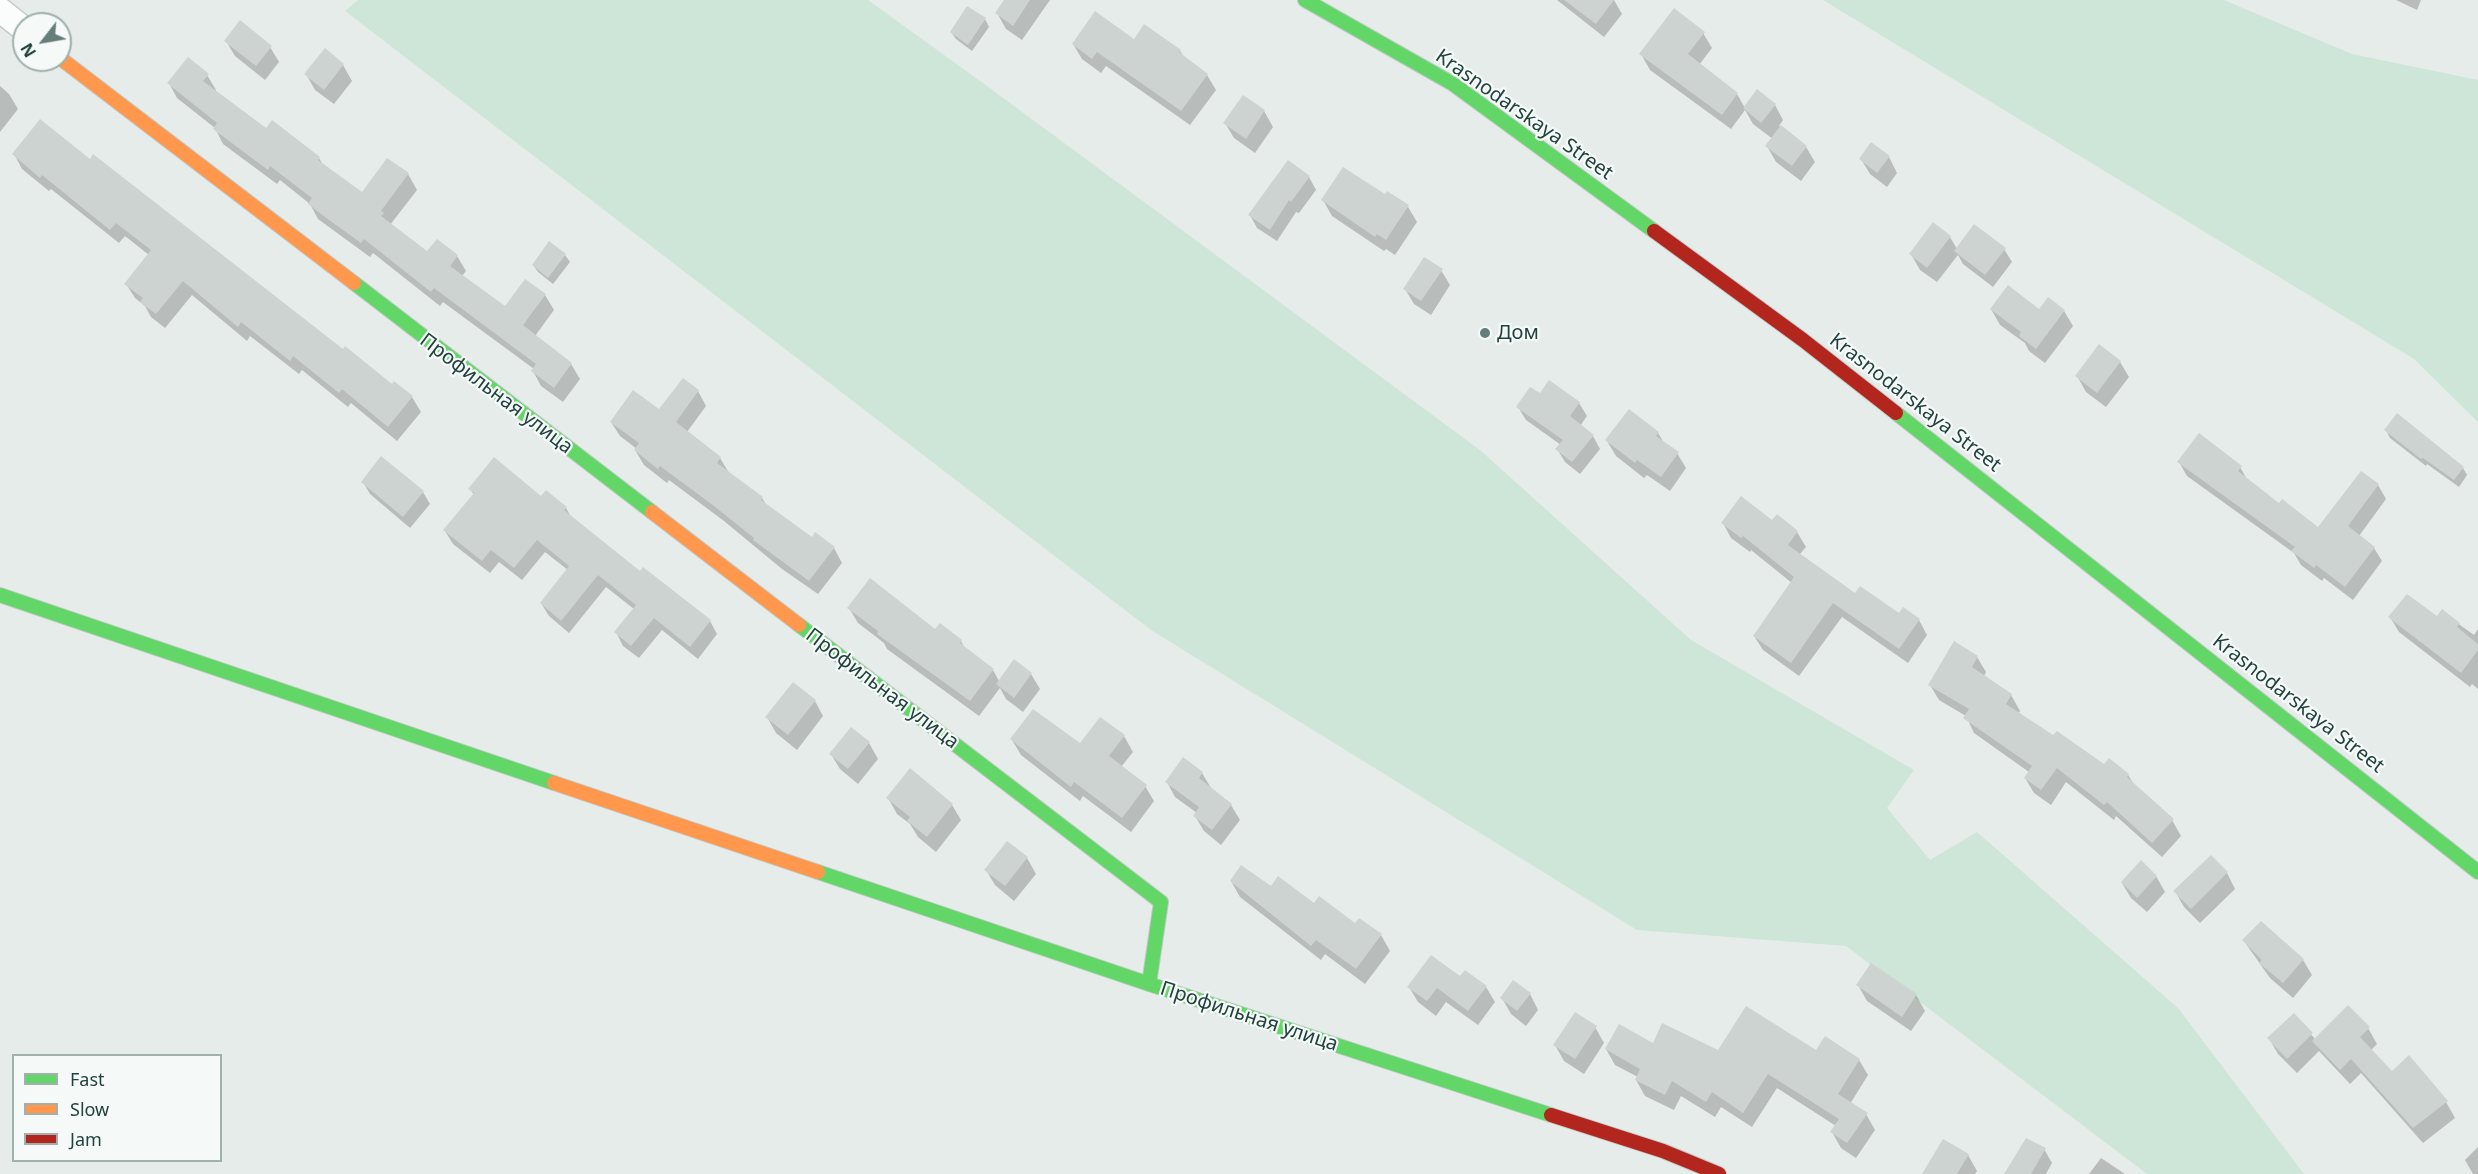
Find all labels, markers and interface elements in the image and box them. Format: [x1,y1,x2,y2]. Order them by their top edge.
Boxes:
north arrow [12,12,72,72]
text: N [16,39,41,61]
street label: Krasnodarskaya Street [1431,45,1617,185]
place label: Дом [1497,321,1539,345]
marker: Дом [1478,326,1492,340]
street label: Профильная улица [415,329,577,459]
street label: Krasnodarskaya Street [1824,329,2006,477]
street label: Профильная улица [801,624,963,754]
street label: Krasnodarskaya Street [2207,630,2389,778]
street label: Профильная улица [1157,977,1341,1057]
legend [12,1054,222,1162]
text: Fast [70,1067,105,1091]
text: Slow [70,1097,109,1121]
text: Jam [70,1127,102,1151]

